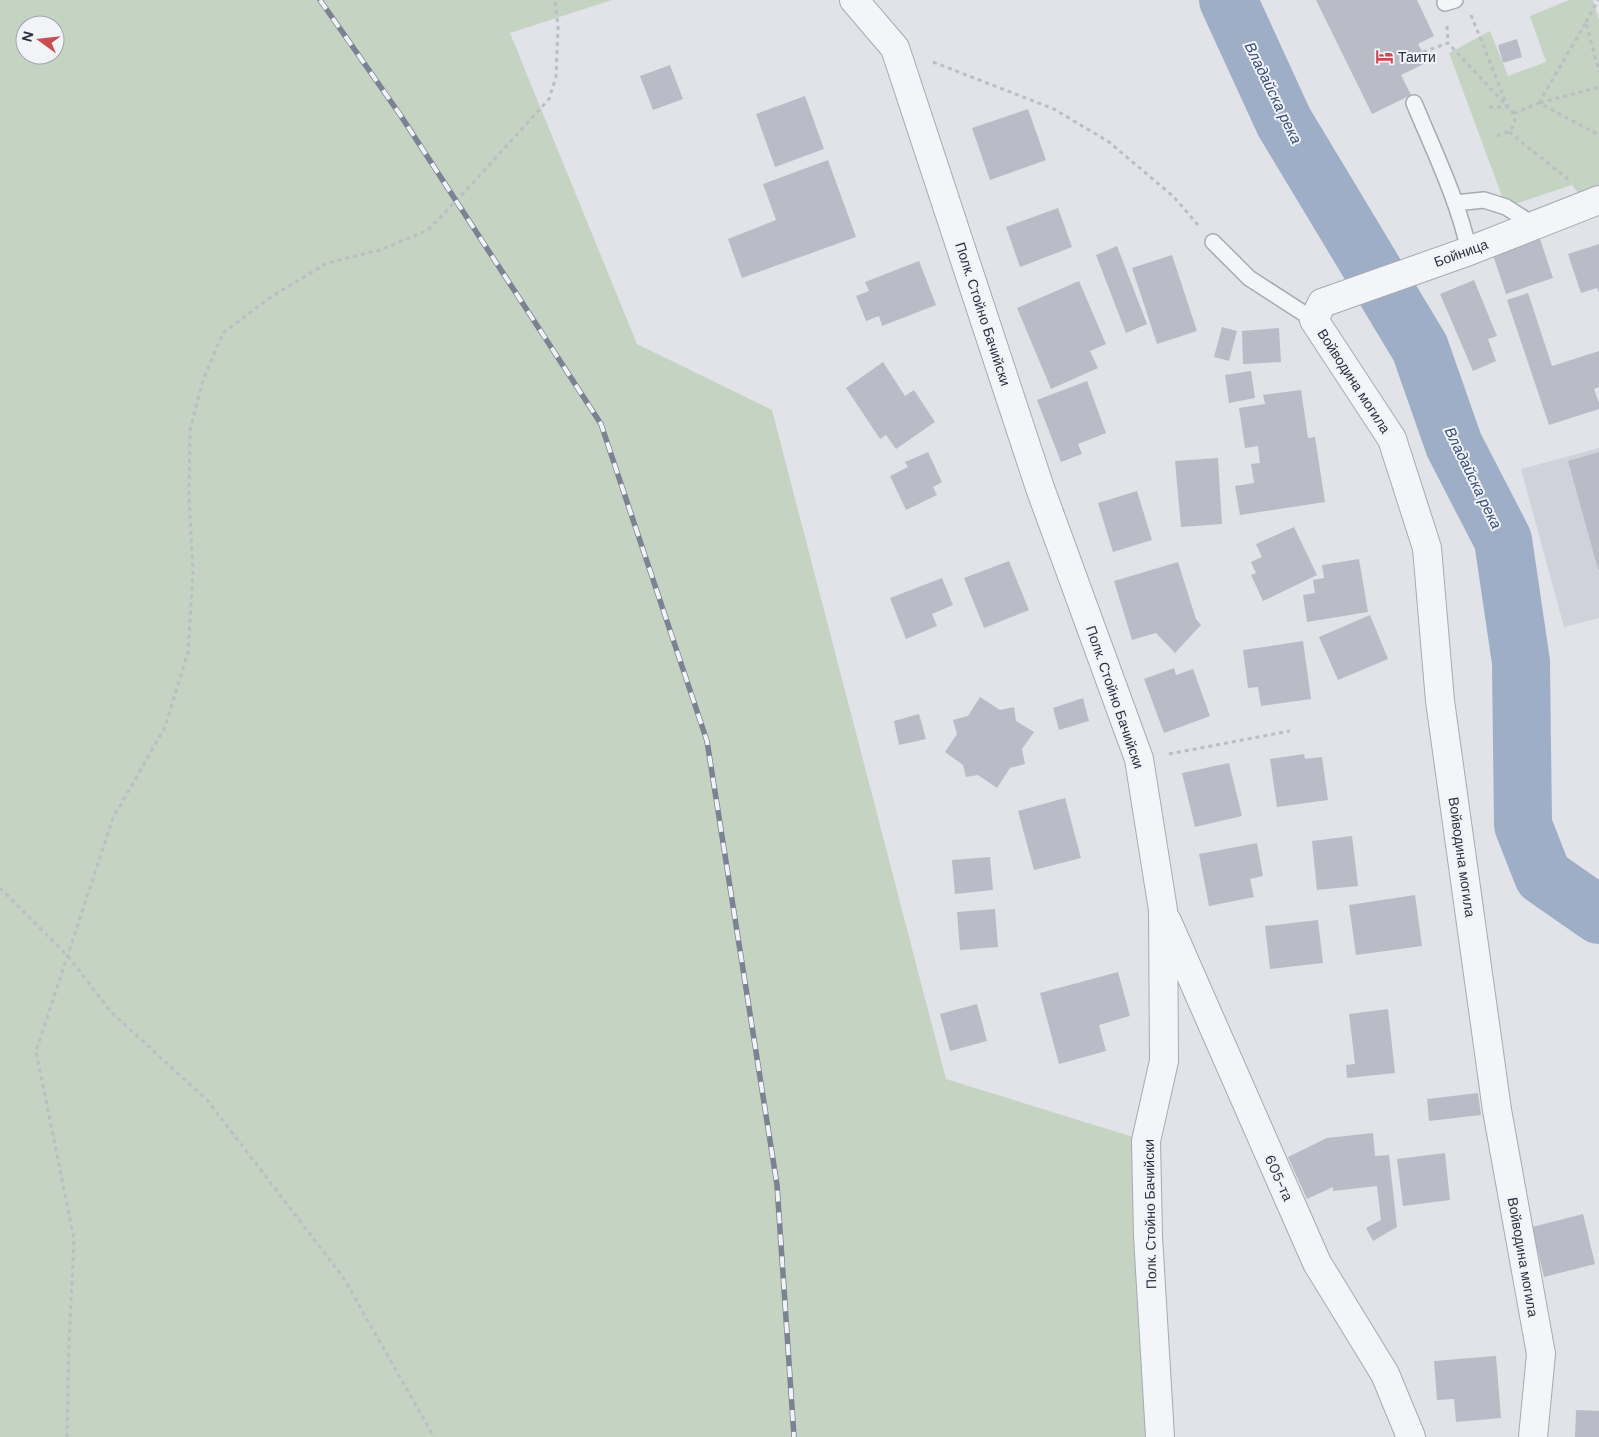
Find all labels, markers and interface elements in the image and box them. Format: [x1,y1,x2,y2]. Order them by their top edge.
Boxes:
north arrow [15,15,65,65]
text: N [17,29,37,44]
water label: Владайска река [1240,39,1306,147]
hotel icon: Таити [1374,47,1394,67]
place label: Таити [1398,48,1436,66]
street label: Бойница [1432,235,1491,271]
street label: Полк. Стойно Бачийски [951,240,1015,388]
street label: Войводина могила [1313,325,1395,437]
water label: Владайска река [1440,424,1506,532]
street label: Полк. Стойно Бачийски [1082,623,1148,771]
street label: Войводина могила [1445,796,1479,918]
street label: Полк. Стойно Бачийски [1140,1139,1160,1289]
street label: 605-та [1261,1152,1297,1204]
street label: Войводина могила [1504,1196,1542,1318]

